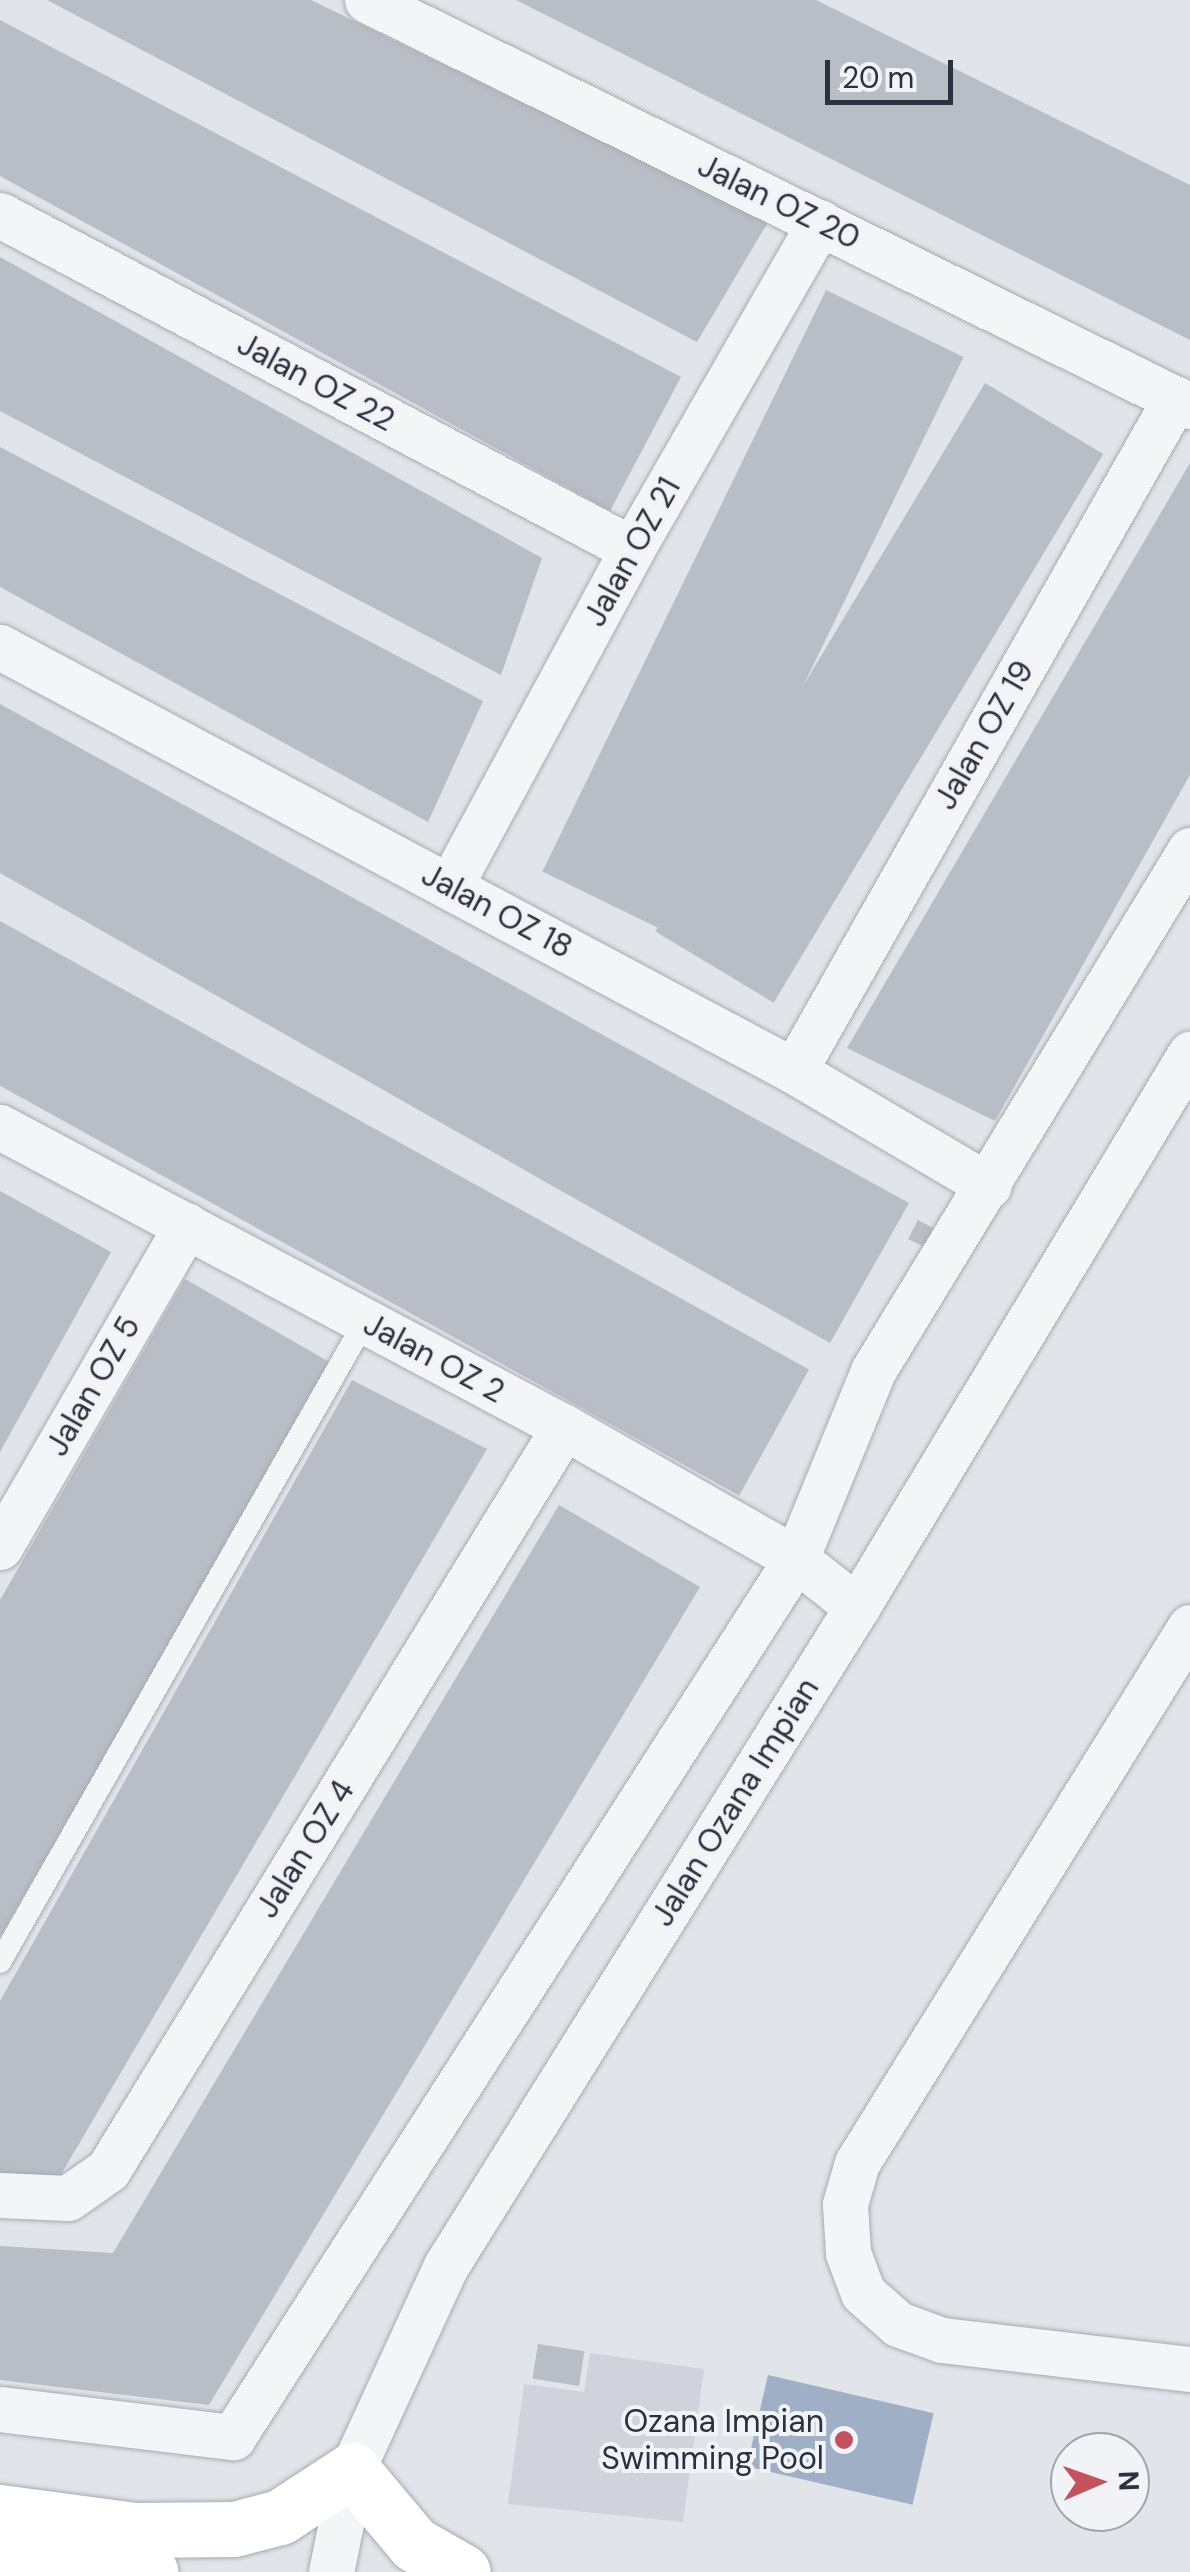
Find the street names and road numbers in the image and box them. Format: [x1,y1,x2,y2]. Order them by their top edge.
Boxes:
street label: Jalan OZ 20 [692,146,866,258]
street label: Jalan OZ 22 [231,325,401,439]
street label: Jalan OZ 21 [575,471,689,633]
street label: Jalan OZ 19 [926,654,1042,816]
street label: Jalan OZ 18 [415,855,579,967]
street label: Jalan OZ 2 [357,1305,511,1411]
street label: Jalan OZ 5 [38,1309,148,1463]
street label: Jalan Ozana Impian [643,1671,827,1933]
street label: Jalan OZ 4 [248,1773,362,1925]

